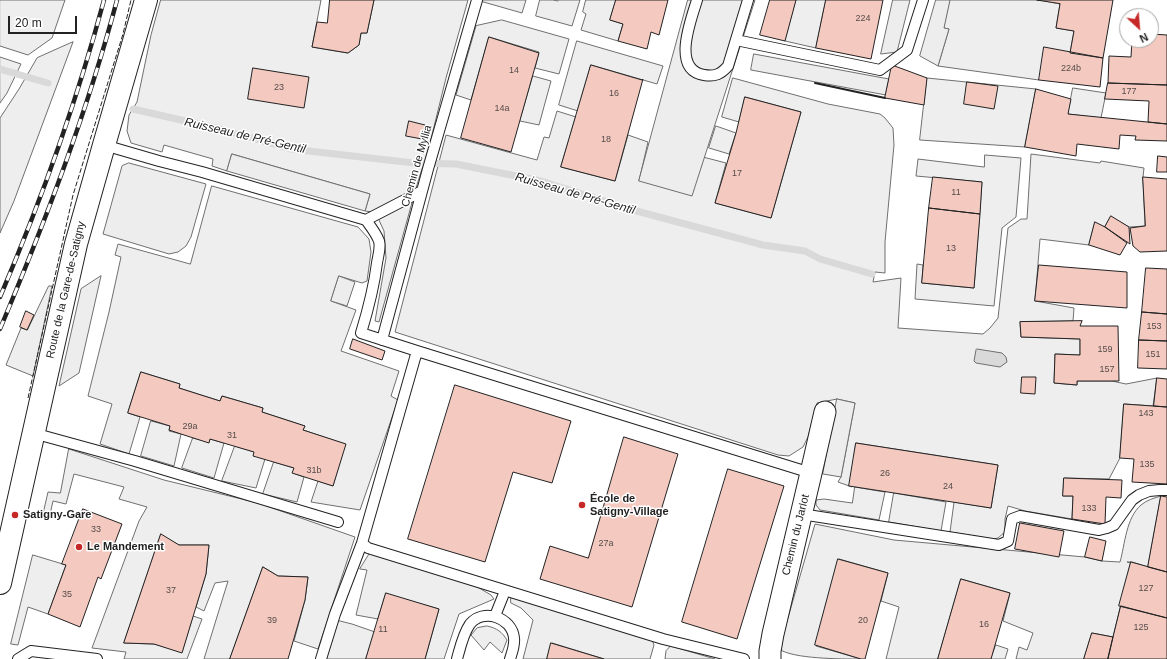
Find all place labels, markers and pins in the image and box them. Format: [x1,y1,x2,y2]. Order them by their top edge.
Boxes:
place label: École de Satigny-Village [590,492,669,518]
marker: École de Satigny-Village [577,500,587,510]
place label: Satigny-Gare [23,508,91,522]
marker: Satigny-Gare [10,510,20,520]
place label: Le Mandement [87,540,164,554]
marker: Le Mandement [74,542,84,552]

